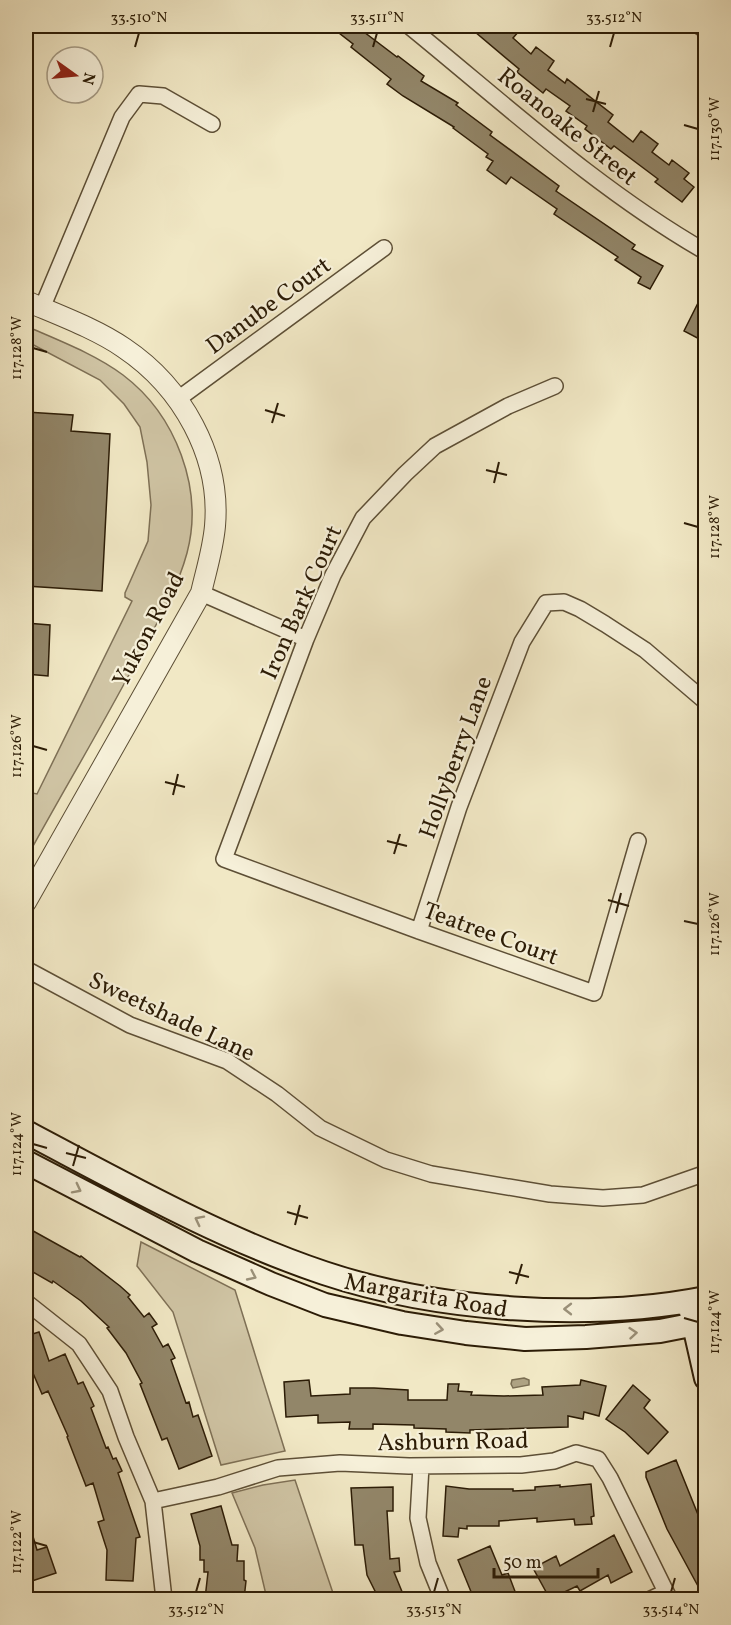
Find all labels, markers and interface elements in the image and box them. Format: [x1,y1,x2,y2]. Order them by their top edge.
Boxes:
text: 33.510°N [110,8,168,29]
text: 33.511°N [350,8,404,29]
text: 33.512°N [586,8,642,29]
north arrow [45,45,105,105]
street label: Roanoake Street [489,60,644,195]
text: N [75,70,100,87]
text: 117.130°W [705,97,726,161]
street label: Danube Court [200,250,339,364]
text: 117.128°W [7,316,28,380]
text: 117.128°W [705,495,726,559]
street label: Iron Bark Court [254,520,352,685]
street label: Yukon Road [105,566,194,694]
street label: Hollyberry Lane [412,672,502,844]
text: 117.126°W [7,714,28,778]
text: 117.126°W [705,892,726,956]
street label: Teatree Court [418,895,563,975]
street label: Sweetshade Lane [82,964,260,1071]
text: 117.124°W [7,1112,28,1176]
one-way arrow [71,1181,82,1193]
one-way arrow [194,1216,205,1227]
street label: Margarita Road [341,1266,510,1328]
one-way arrow [245,1268,256,1280]
text: 117.124°W [705,1290,726,1354]
one-way arrow [564,1303,573,1315]
one-way arrow [434,1322,443,1334]
one-way arrow [628,1327,637,1340]
street label: Ashburn Road [377,1425,529,1461]
text: 117.122°W [7,1510,28,1574]
scale bar [494,1541,598,1579]
text: 50 m [503,1551,542,1576]
text: 33.512°N [168,1600,224,1621]
text: 33.513°N [406,1600,462,1621]
text: 33.514°N [643,1600,699,1621]

